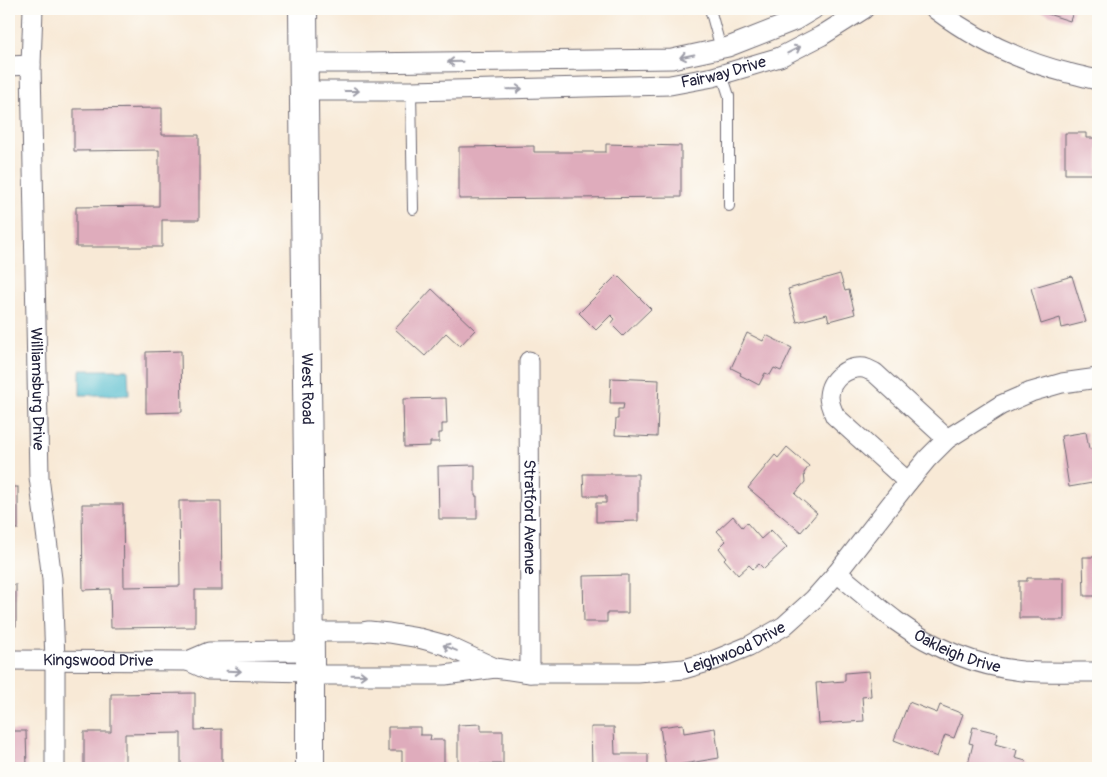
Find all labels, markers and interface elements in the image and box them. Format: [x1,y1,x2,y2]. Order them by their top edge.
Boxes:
one-way arrow [786,45,801,54]
street label: Fairway Drive [679,52,769,93]
one-way arrow [680,52,696,61]
one-way arrow [448,57,464,67]
one-way arrow [506,84,522,94]
one-way arrow [344,86,360,96]
street label: Williamsburg Drive [26,327,48,451]
street label: West Road [297,353,317,425]
street label: Stratford Avenue [519,459,540,575]
street label: Leighwood Drive [682,617,789,678]
street label: Oakleigh Drive [910,625,1003,677]
one-way arrow [443,643,458,652]
street label: Kingswood Drive [43,650,153,671]
one-way arrow [226,666,242,676]
one-way arrow [350,670,367,680]

